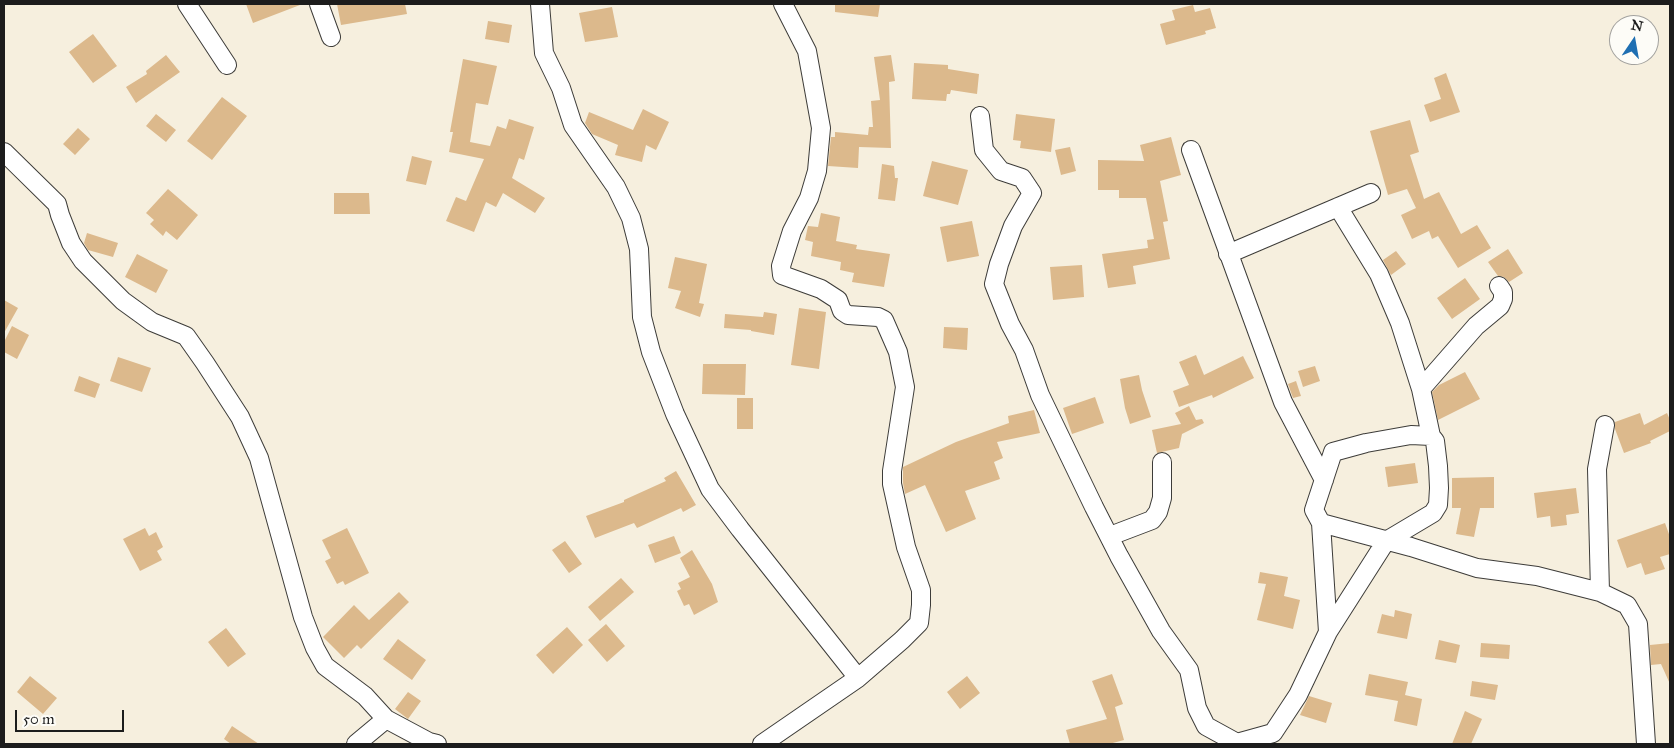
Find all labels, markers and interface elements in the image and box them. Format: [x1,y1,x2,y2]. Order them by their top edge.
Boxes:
north arrow [1609,15,1659,65]
text: N [1629,16,1645,35]
scale bar [18,700,126,732]
text: 50 m [23,710,55,728]

